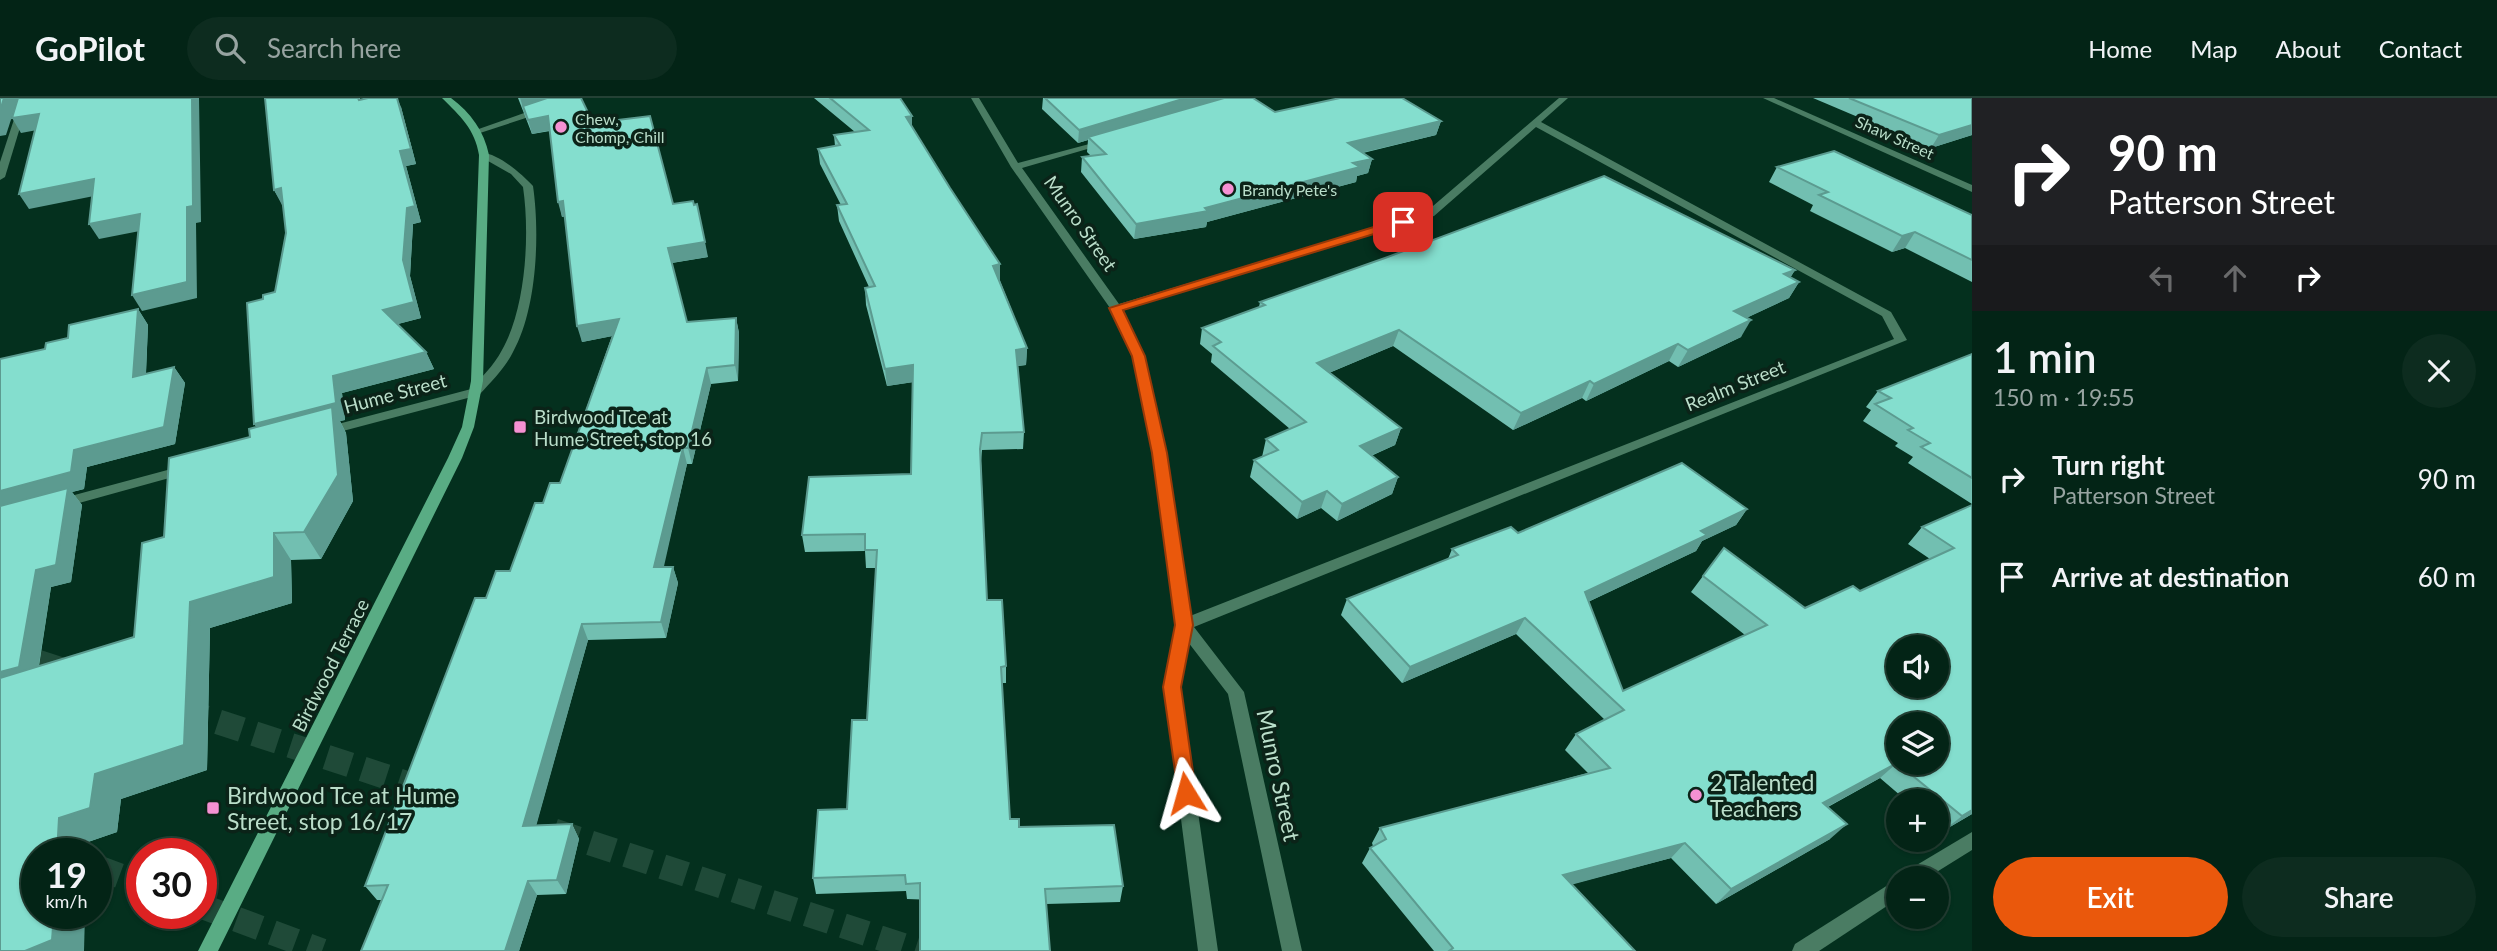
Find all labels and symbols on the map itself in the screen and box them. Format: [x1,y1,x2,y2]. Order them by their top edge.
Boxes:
place label: Chew, Chomp, Chill [575,109,665,146]
street label: Shaw Street [1853,111,1937,163]
marker: Chew, Chomp, Chill [553,119,569,135]
street label: Munro Street [1040,171,1122,275]
place label: Brandy Pete's [1242,180,1337,199]
marker: Brandy Pete's [1220,181,1236,197]
pin [1373,192,1433,252]
street label: Realm Street [1682,354,1789,415]
street label: Hume Street [341,368,449,418]
place label: Birdwood Tce at Hume Street, stop 16 [534,405,712,450]
marker: Birdwood Tce at Hume Street, stop 16 [512,419,528,435]
street label: Birdwood Terrace [287,595,373,735]
street label: Munro Street [1251,706,1307,844]
position arrow [1149,756,1223,830]
place label: 2 Talented Teachers [1710,768,1814,822]
place label: Birdwood Tce at Hume Street, stop 16/17 [227,781,456,835]
marker: 2 Talented Teachers [1688,787,1704,803]
marker: Birdwood Tce at Hume Street, stop 16/17 [205,800,221,816]
speed limit sign: 30 [126,838,217,929]

